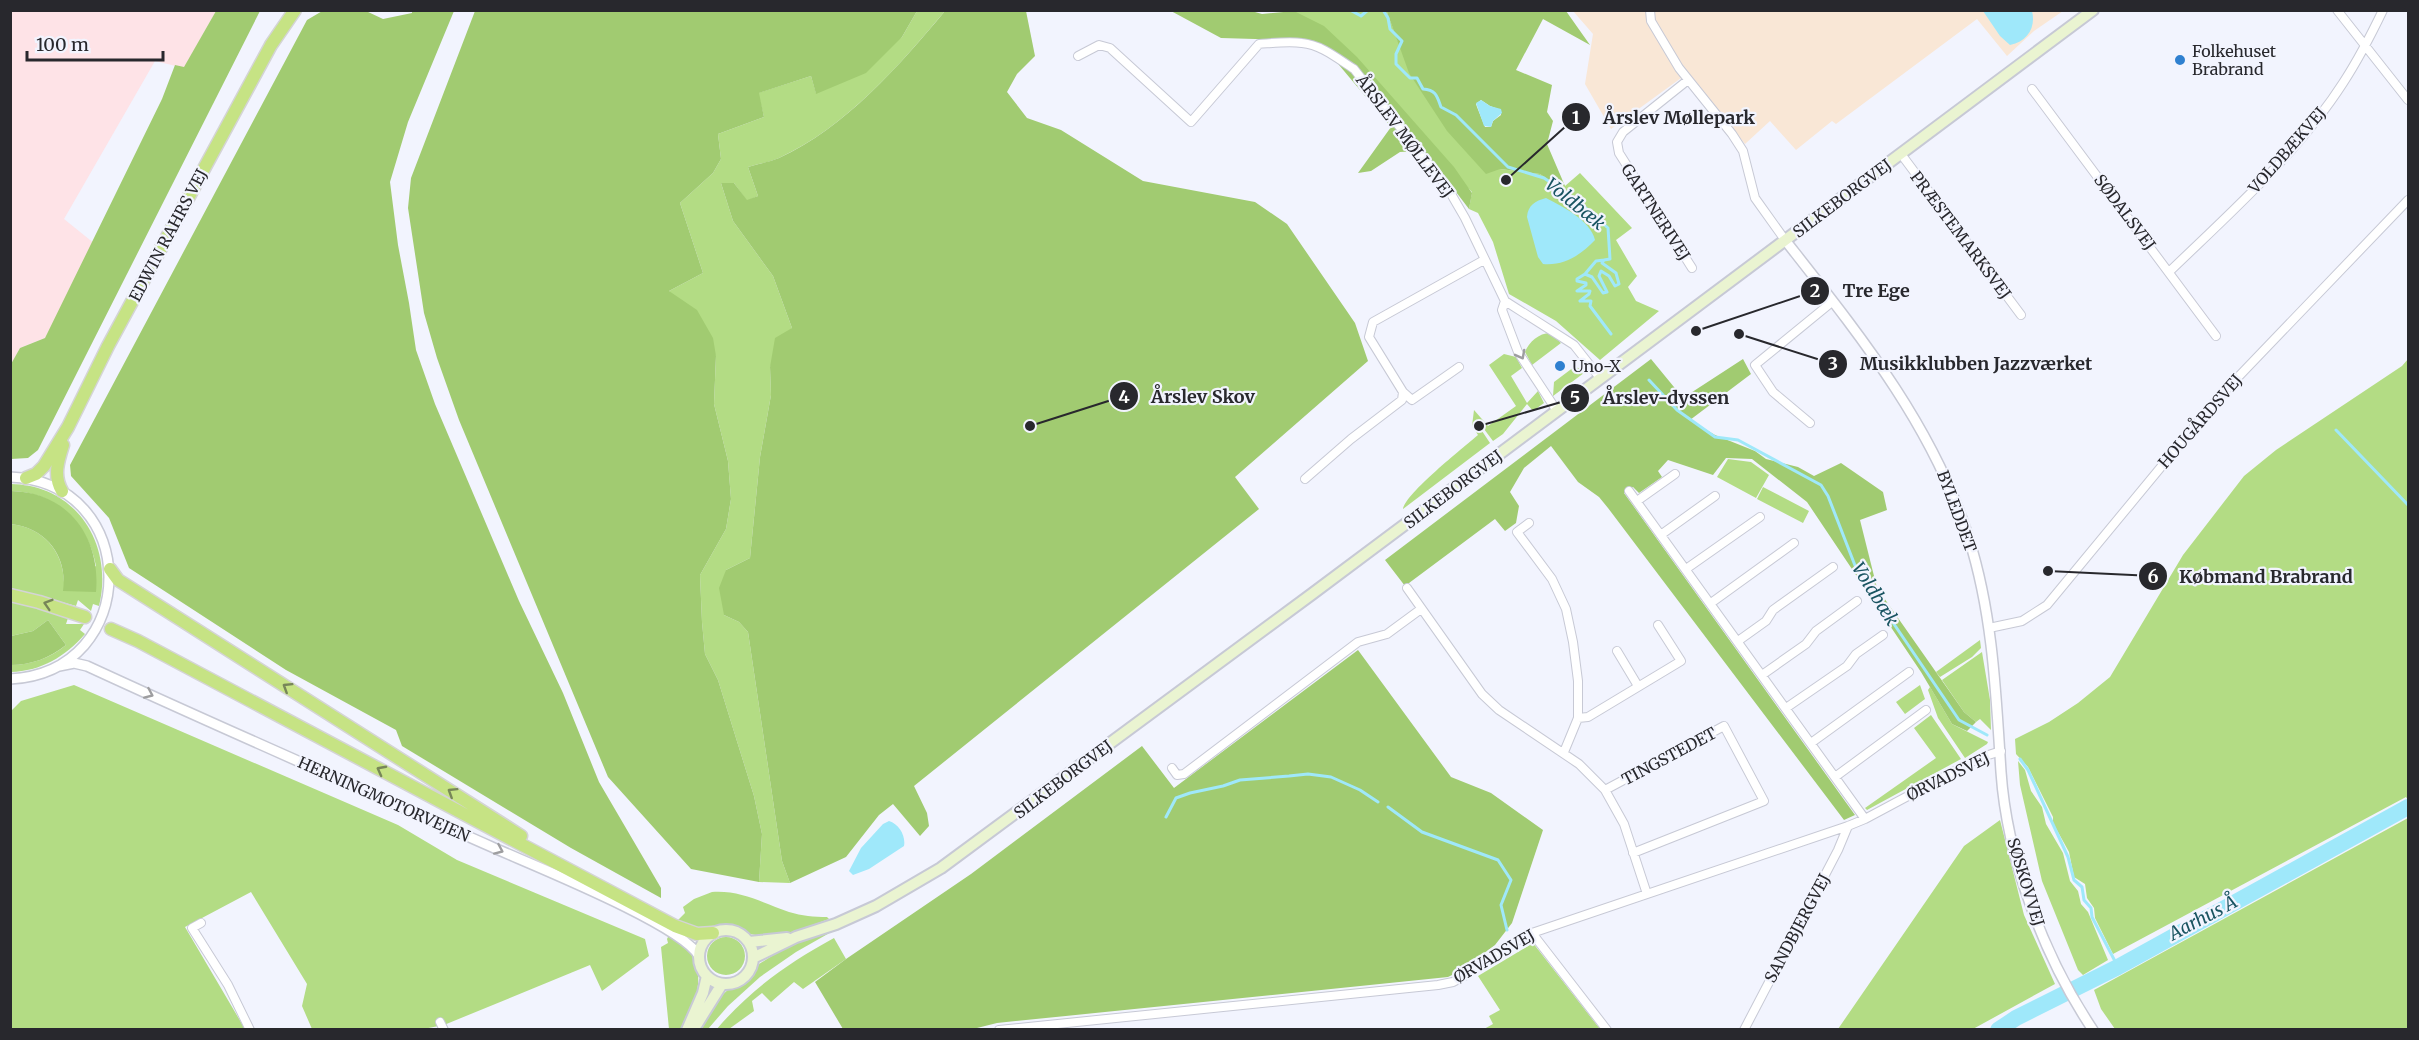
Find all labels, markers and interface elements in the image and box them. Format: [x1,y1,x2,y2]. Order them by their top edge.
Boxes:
scale bar [27,24,164,62]
text: 100 m [36,33,89,56]
place label: Folkehuset Brabrand [2192,41,2277,79]
marker: Folkehuset Brabrand [2173,53,2187,67]
street label: ÅRSLEV MØLLEVEJ [1351,69,1459,202]
callout: Årslev Møllepark [1561,99,1766,135]
street label: VOLDBÆKVEJ [2243,103,2330,198]
text: Årslev Møllepark [1602,105,1755,129]
text: 1 [1572,106,1580,129]
street label: SILKEBORGVEJ [1789,154,1895,242]
street label: GARTNERIVEJ [1617,160,1695,264]
street label: EDWIN RAHRS VEJ [125,165,211,305]
street label: PRÆSTEMARKSVEJ [1906,167,2016,303]
street label: SØDALSVEJ [2090,170,2160,254]
water label: Voldbæk [1541,172,1610,235]
callout: Tre Ege [1800,273,1921,309]
text: 2 [1810,279,1820,302]
text: Tre Ege [1842,279,1910,302]
callout: Musikklubben Jazzværket [1818,346,2105,382]
one-way arrow [1513,349,1525,360]
text: 3 [1828,352,1838,375]
text: Musikklubben Jazzværket [1860,352,2093,375]
place label: Uno-X [1572,356,1622,376]
marker: Uno-X [1553,359,1567,373]
street label: HOUGÅRDSVEJ [2153,369,2246,472]
callout: Årslev Skov [1109,378,1267,414]
callout: Årslev-dyssen [1560,380,1741,416]
text: Årslev Skov [1150,384,1255,408]
text: 4 [1118,385,1130,408]
text: Årslev-dyssen [1602,385,1729,409]
text: 5 [1570,386,1580,409]
street label: SILKEBORGVEJ [1400,445,1506,533]
street label: BYLEDDET [1933,467,1981,555]
water label: Voldbæk [1847,558,1904,630]
callout: Købmand Brabrand [2138,558,2365,594]
text: 6 [2147,565,2159,588]
text: Købmand Brabrand [2179,565,2353,588]
one-way arrow [43,599,54,612]
one-way arrow [283,683,293,695]
one-way arrow [142,686,153,698]
street label: TINGSTEDET [1618,723,1720,789]
street label: SILKEBORGVEJ [1010,735,1116,823]
street label: ØRVADSVEJ [1903,747,1993,805]
street label: HERNINGMOTORVEJEN [295,752,474,846]
one-way arrow [377,766,388,777]
one-way arrow [447,788,458,799]
street label: SØSKOVVEJ [2003,835,2049,929]
one-way arrow [493,843,504,855]
street label: SANDBJERGVEJ [1760,870,1834,986]
water label: Aarhus Å [2162,889,2241,946]
street label: ØRVADSVEJ [1450,925,1538,987]

